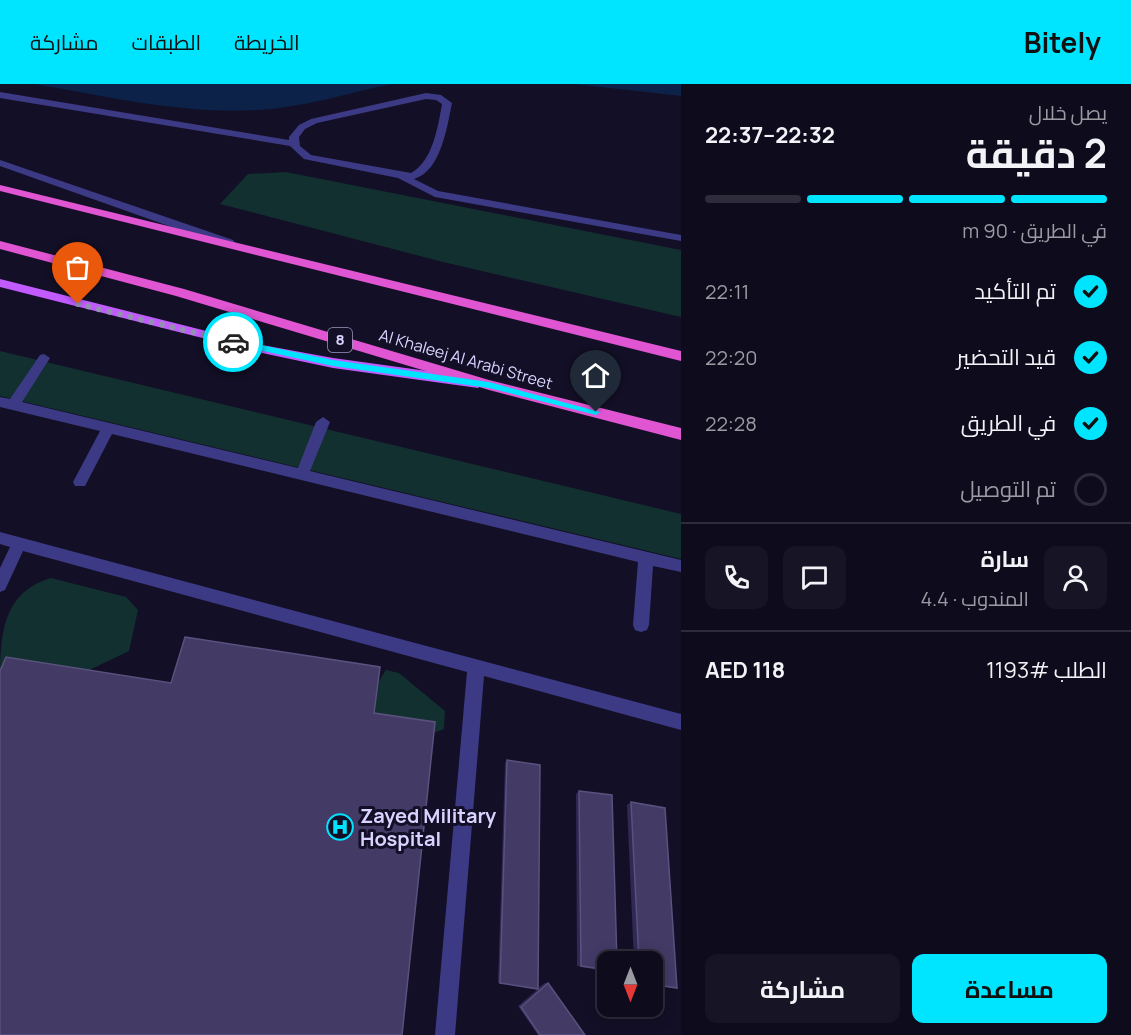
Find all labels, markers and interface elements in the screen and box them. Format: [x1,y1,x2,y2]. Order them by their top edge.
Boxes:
text: Bitely [1024,23,1101,61]
text: مشاركة [30,28,99,56]
text: الطبقات [132,28,201,56]
text: الخريطة [234,28,300,56]
text: يصل خلال [1029,99,1107,126]
text: 22:32–22:37 [705,120,835,150]
text: 2 دقيقة [966,126,1107,180]
text: في الطريق · 90 m [962,217,1107,244]
pin [52,242,103,304]
icon: bag [61,251,94,284]
icon: check [1074,275,1107,308]
text: تم التأكيد [974,276,1056,306]
text: 22:11 [705,278,749,305]
courier [203,312,263,372]
street label: Al Khaleej Al Arabi Street [377,324,555,394]
icon: car [217,326,250,359]
road number: 8 [328,328,352,352]
icon: check [1074,341,1107,374]
text: قيد التحضير [956,342,1056,372]
text: 22:20 [705,344,757,371]
pin [570,350,621,412]
icon: home [579,359,612,392]
icon: check [1074,407,1107,440]
text: في الطريق [961,408,1056,438]
text: 22:28 [705,410,757,437]
text: تم التوصيل [960,474,1056,504]
text: سارة [981,544,1029,574]
button: phone [705,546,768,609]
button: chat [783,546,846,609]
button: person [1044,546,1107,609]
text: المندوب · 4.4 [921,585,1029,612]
text: AED 118 [705,655,785,685]
text: الطلب #1193 [986,655,1107,685]
place label: Zayed Military Hospital [360,802,497,852]
hospital icon: Zayed Military Hospital [325,812,355,842]
north arrow [597,951,663,1017]
map controls [597,951,663,1017]
button: مشاركة [705,954,900,1023]
button: مساعدة [912,954,1107,1023]

